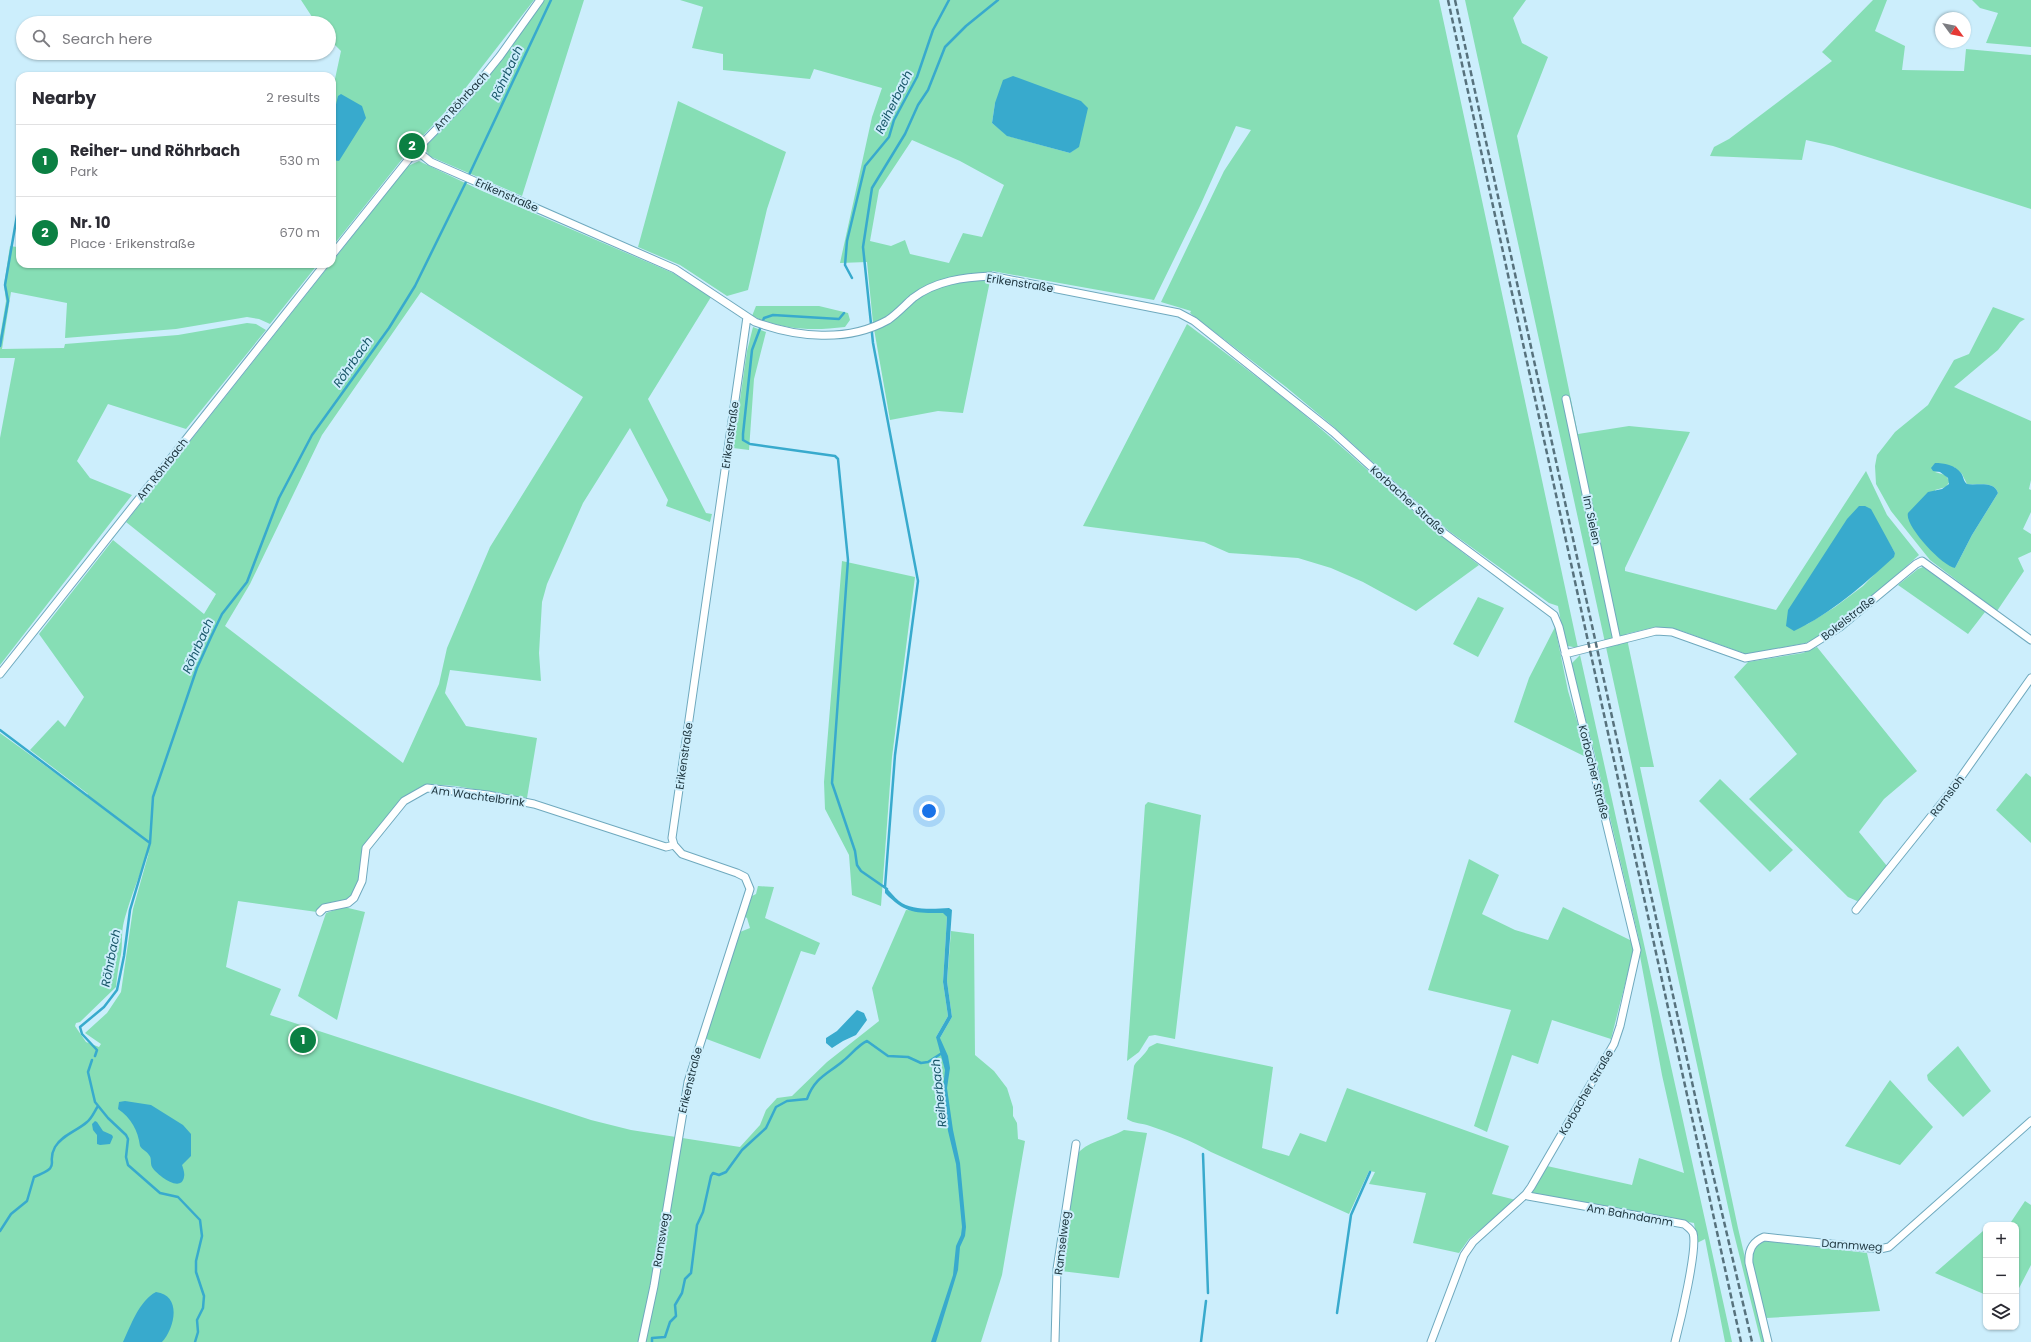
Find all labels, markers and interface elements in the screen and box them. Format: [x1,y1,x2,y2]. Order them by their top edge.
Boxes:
north arrow [1935,12,1971,48]
search box [16,16,336,60]
icon: search [30,27,52,49]
text: Search here [62,28,152,49]
water label: Röhrbach [487,43,527,103]
water label: Reiherbach [871,67,916,136]
street label: Am Röhrbach [430,68,492,134]
text: Nearby [32,86,96,110]
text: 2 results [266,88,320,107]
pin: 2 [399,131,425,161]
text: Reiher- und Röhrbach [70,140,240,161]
text: 1 [43,151,47,170]
text: 530 m [279,151,320,170]
text: Park [70,162,98,181]
street label: Erikenstraße [473,174,541,216]
text: Nr. 10 [70,212,111,233]
text: 2 [41,223,49,242]
text: 670 m [280,223,320,242]
text: Place · Erikenstraße [70,234,195,253]
street label: Erikenstraße [985,270,1055,296]
water label: Röhrbach [329,333,376,390]
street label: Erikenstraße [717,400,743,470]
street label: Am Röhrbach [133,434,191,504]
street label: Korbacher Straße [1367,462,1449,538]
street label: Im Sielen [1579,494,1605,546]
street label: Bokelstraße [1818,592,1879,644]
water label: Röhrbach [178,616,217,676]
street label: Erikenstraße [671,721,697,791]
street label: Korbacher Straße [1575,723,1613,821]
street label: Ramsloh [1926,772,1968,820]
street label: Am Wachtelbrink [430,782,526,811]
your location [919,801,939,821]
water label: Röhrbach [97,928,124,988]
pin: 1 [290,1025,316,1055]
street label: Erikenstraße [674,1045,706,1115]
street label: Korbacher Straße [1555,1046,1617,1138]
water label: Reiherbach [926,1058,951,1128]
street label: Am Bahndamm [1586,1200,1674,1230]
street label: Ramselweg [1050,1210,1074,1276]
street label: Ramsweg [649,1212,673,1268]
map controls [1983,1222,2019,1330]
button: + [1983,1222,2019,1258]
street label: Dammweg [1821,1235,1883,1255]
button: − [1983,1258,2019,1294]
button: layers [1983,1294,2019,1330]

